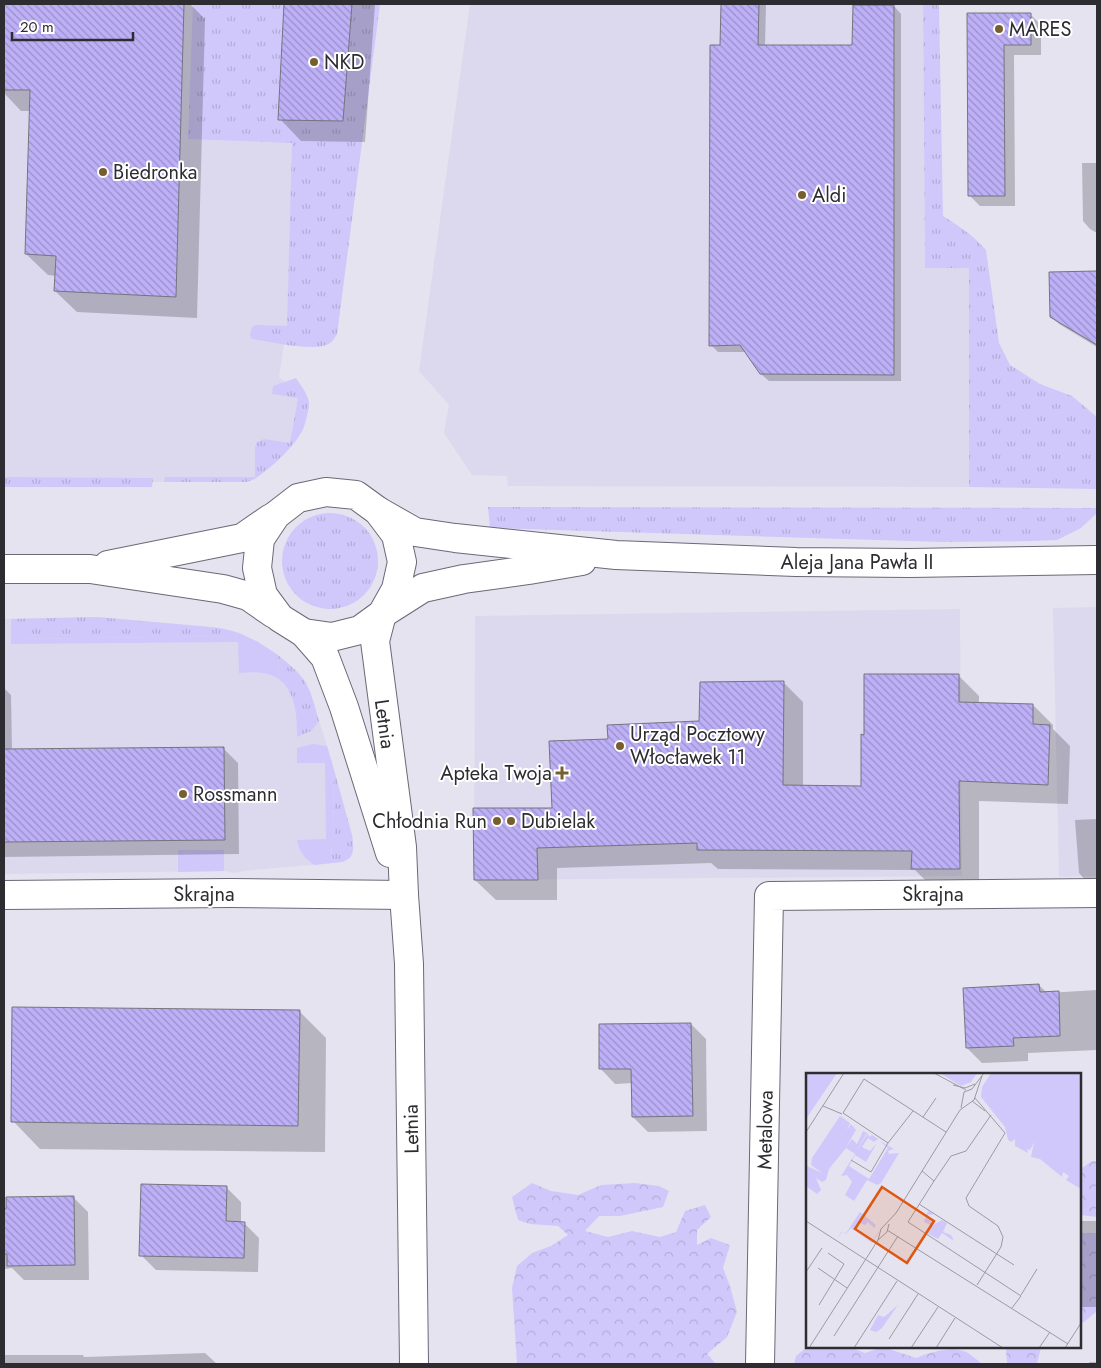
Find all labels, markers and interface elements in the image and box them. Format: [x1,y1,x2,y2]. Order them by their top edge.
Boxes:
scale bar [12,10,134,42]
place label: MARES [1009,15,1072,44]
text: 20 m [20,16,54,38]
marker: MARES [993,23,1005,35]
place label: NKD [324,48,364,77]
marker: NKD [308,56,320,68]
place label: Biedronka [113,158,197,187]
marker: Biedronka [97,166,109,178]
place label: Aldi [812,181,846,210]
marker: Aldi [796,189,808,201]
street label: Aleja Jana Pawła II [781,548,933,577]
street label: Letnia [367,698,402,751]
place label: Urząd Pocztowy Włocławek 11 [630,720,765,772]
marker: Urząd Pocztowy Włocławek 11 [614,740,626,752]
place label: Apteka Twoja [440,759,552,788]
marker: Apteka Twoja [556,767,568,779]
place label: Rossmann [193,780,277,809]
marker: Rossmann [177,788,189,800]
place label: Chłodnia Run [372,807,487,836]
place label: Dubielak [521,807,595,836]
marker: Chłodnia Run [491,815,503,827]
marker: Dubielak [505,815,517,827]
street label: Skrajna [173,880,235,909]
street label: Skrajna [902,880,964,909]
inset map [806,1073,1081,1348]
street label: Metalowa [750,1090,781,1170]
street label: Letnia [397,1104,426,1154]

